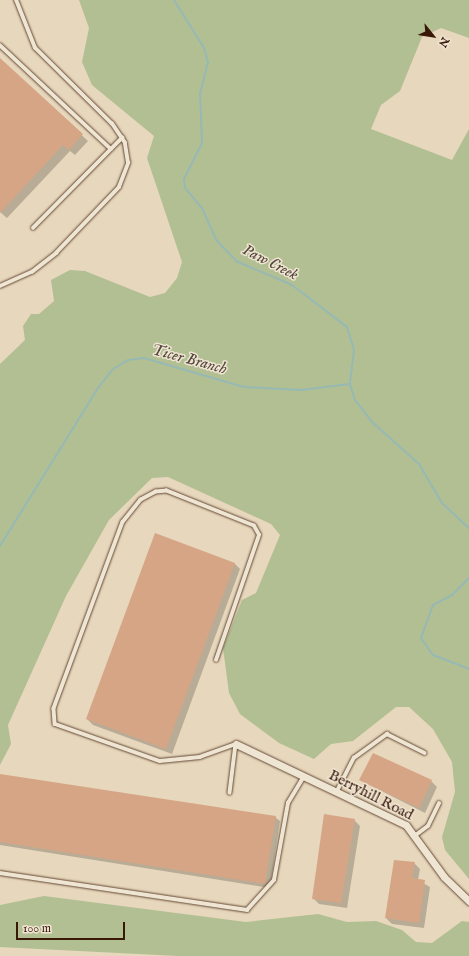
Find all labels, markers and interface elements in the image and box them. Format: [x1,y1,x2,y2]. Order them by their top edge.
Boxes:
north arrow [413,16,453,56]
text: N [435,34,452,50]
water label: Paw Creek [239,241,301,285]
water label: Ticer Branch [149,341,229,379]
street label: Berryhill Road [326,766,416,824]
scale bar [18,914,127,940]
text: 100 m [23,921,51,936]

